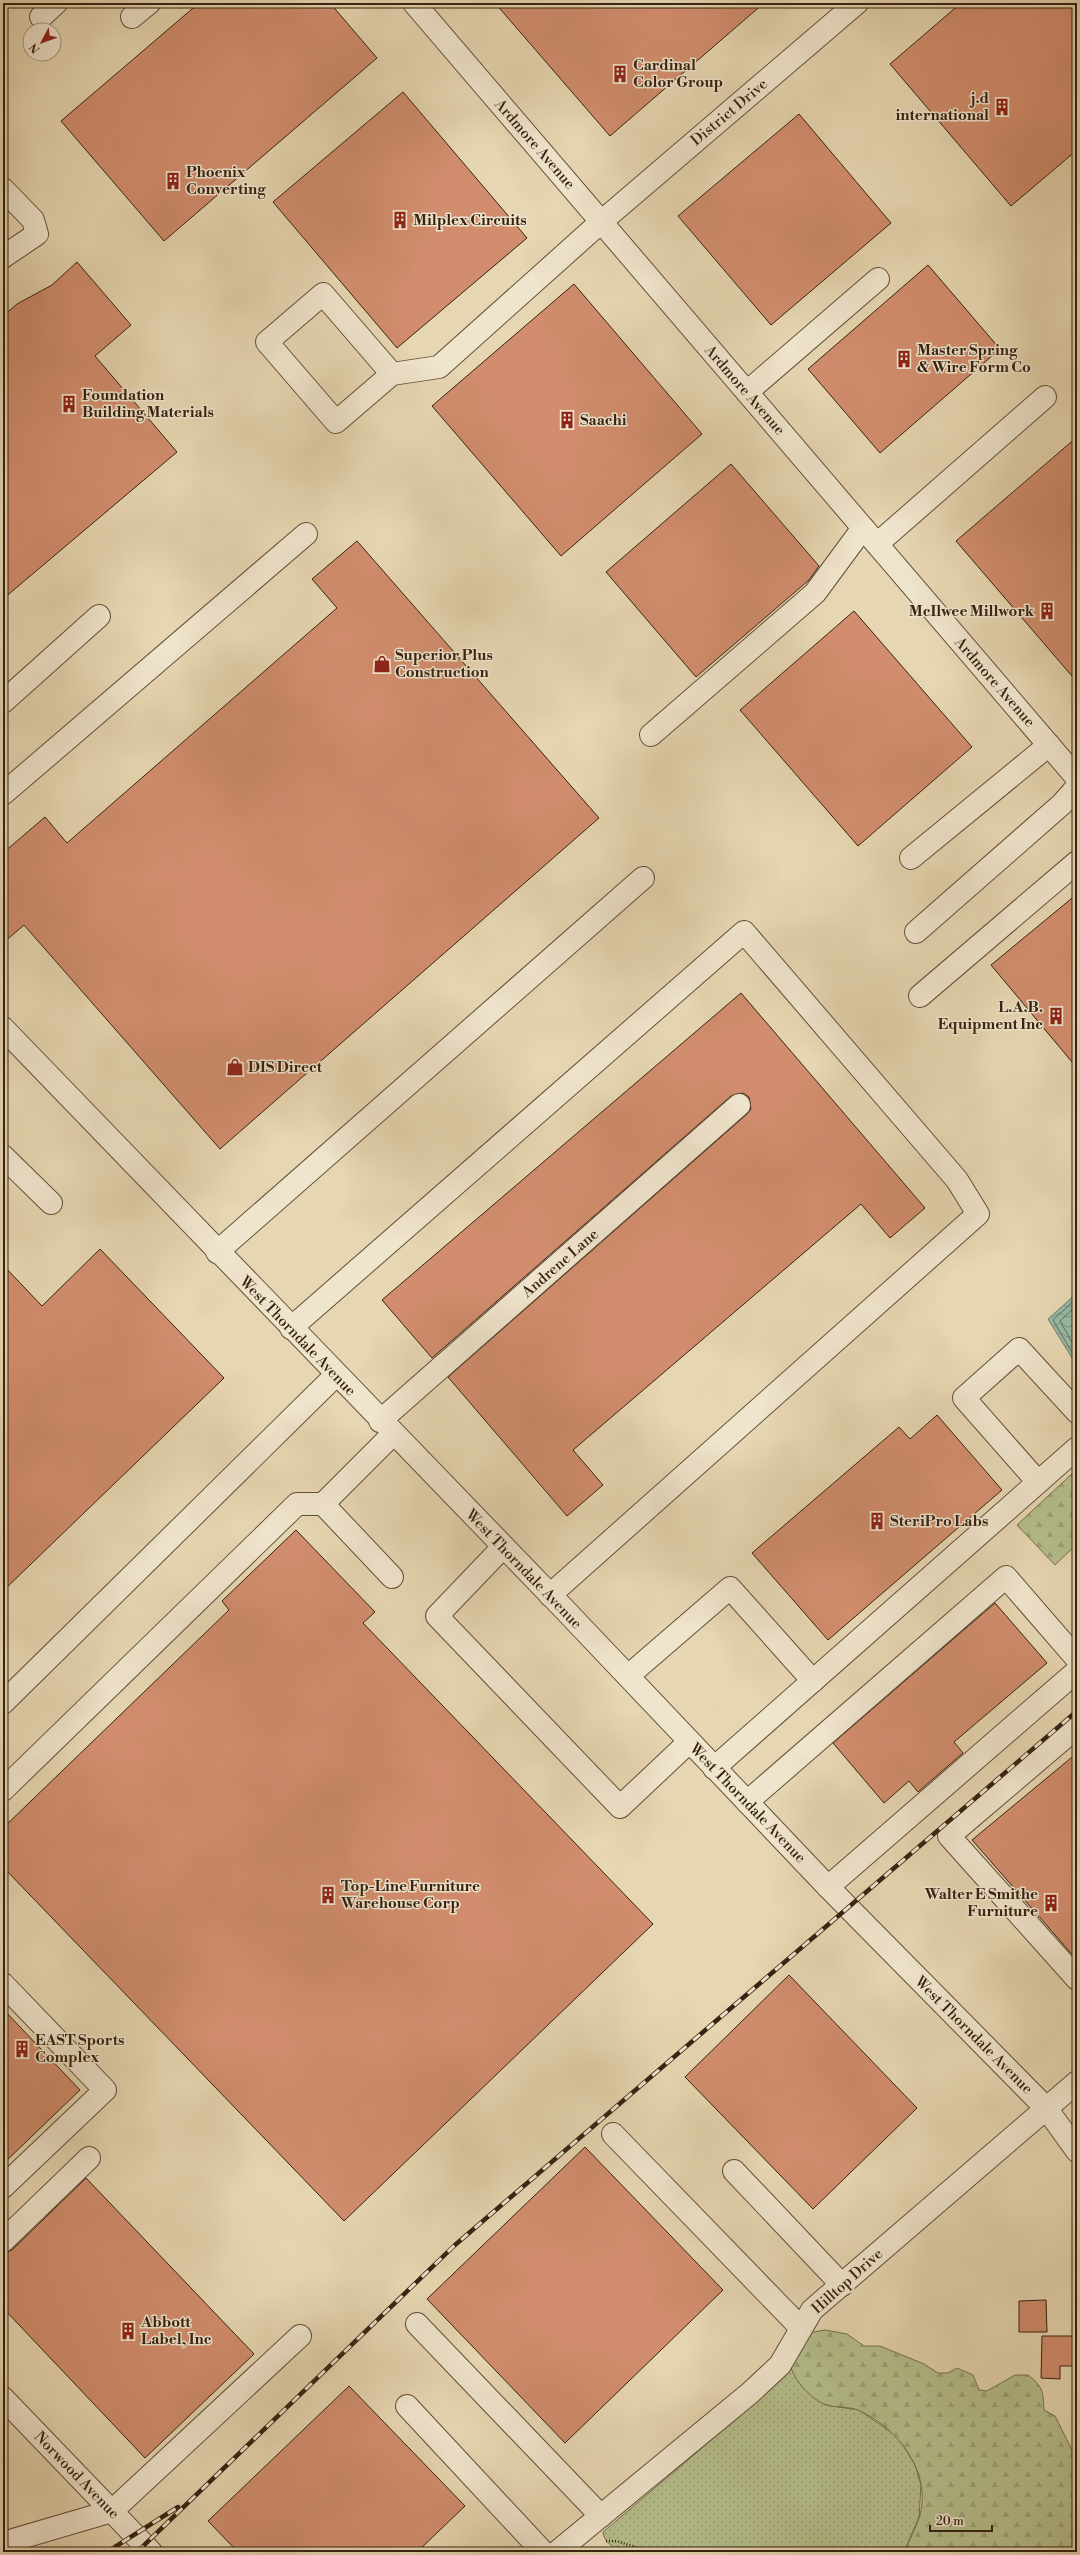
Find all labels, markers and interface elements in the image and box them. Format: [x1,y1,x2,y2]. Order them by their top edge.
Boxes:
north arrow [22,22,62,62]
text: N [27,40,43,56]
place label: Cardinal Color Group [633,56,723,92]
building icon: Cardinal Color Group [610,64,630,84]
street label: District Drive [687,75,772,150]
place label: j.d international [896,89,990,125]
street label: Ardmore Avenue [490,95,579,193]
building icon: j.d international [992,97,1012,117]
place label: Phoenix Converting [186,163,266,199]
building icon: Phoenix Converting [163,171,183,191]
building icon: Milplex Circuits [390,210,410,230]
place label: Milplex Circuits [413,211,527,230]
street label: Ardmore Avenue [700,341,789,439]
place label: Master Spring & Wire Form Co [917,341,1031,377]
building icon: Master Spring & Wire Form Co [894,349,914,369]
place label: Foundation Building Materials [82,386,214,422]
building icon: Foundation Building Materials [59,394,79,414]
building icon: Saachi [557,410,577,430]
place label: Saachi [580,411,627,430]
building icon: McIlwee Millwork [1037,601,1057,621]
place label: McIlwee Millwork [909,602,1035,621]
street label: Ardmore Avenue [950,633,1039,731]
place label: Superior Plus Construction [395,646,493,682]
shop icon: Superior Plus Construction [372,654,392,674]
place label: L.A.B. Equipment Inc [938,998,1043,1034]
building icon: L.A.B. Equipment Inc [1046,1006,1066,1026]
shop icon: DIS Direct [225,1057,245,1077]
place label: DIS Direct [248,1058,323,1077]
street label: Andrene Lane [517,1225,603,1302]
street label: West Thorndale Avenue [235,1272,360,1400]
street label: West Thorndale Avenue [461,1505,586,1633]
building icon: SteriPro Labs [867,1511,887,1531]
place label: SteriPro Labs [890,1512,988,1531]
street label: West Thorndale Avenue [685,1739,810,1867]
place label: Top-Line Furniture Warehouse Corp [340,1877,480,1913]
building icon: Top-Line Furniture Warehouse Corp [318,1885,338,1905]
place label: Walter E Smithe Furniture [924,1885,1038,1921]
building icon: Walter E Smithe Furniture [1041,1893,1061,1913]
street label: West Thorndale Avenue [910,1972,1037,2098]
place label: EAST Sports Complex [35,2031,125,2067]
building icon: EAST Sports Complex [12,2039,32,2059]
street label: Hilltop Drive [808,2244,887,2318]
place label: Abbott Label, Inc [140,2313,212,2349]
building icon: Abbott Label, Inc [118,2321,138,2341]
street label: Norwood Avenue [30,2428,123,2523]
scale bar [930,2507,992,2533]
text: 20 m [936,2514,964,2529]

